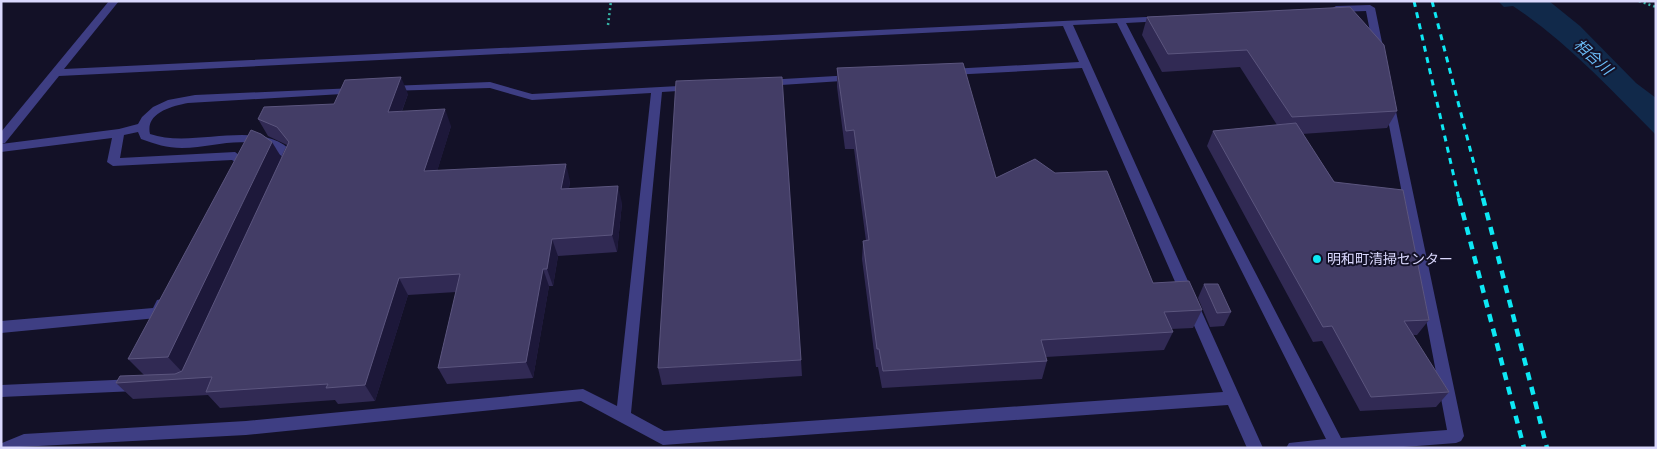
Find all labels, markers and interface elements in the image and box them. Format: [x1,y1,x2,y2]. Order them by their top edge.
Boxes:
water label: 相合川 [1570,35,1618,81]
place label: 明和町清掃センター [1327,250,1453,269]
marker: 明和町清掃センター [1311,253,1323,265]

